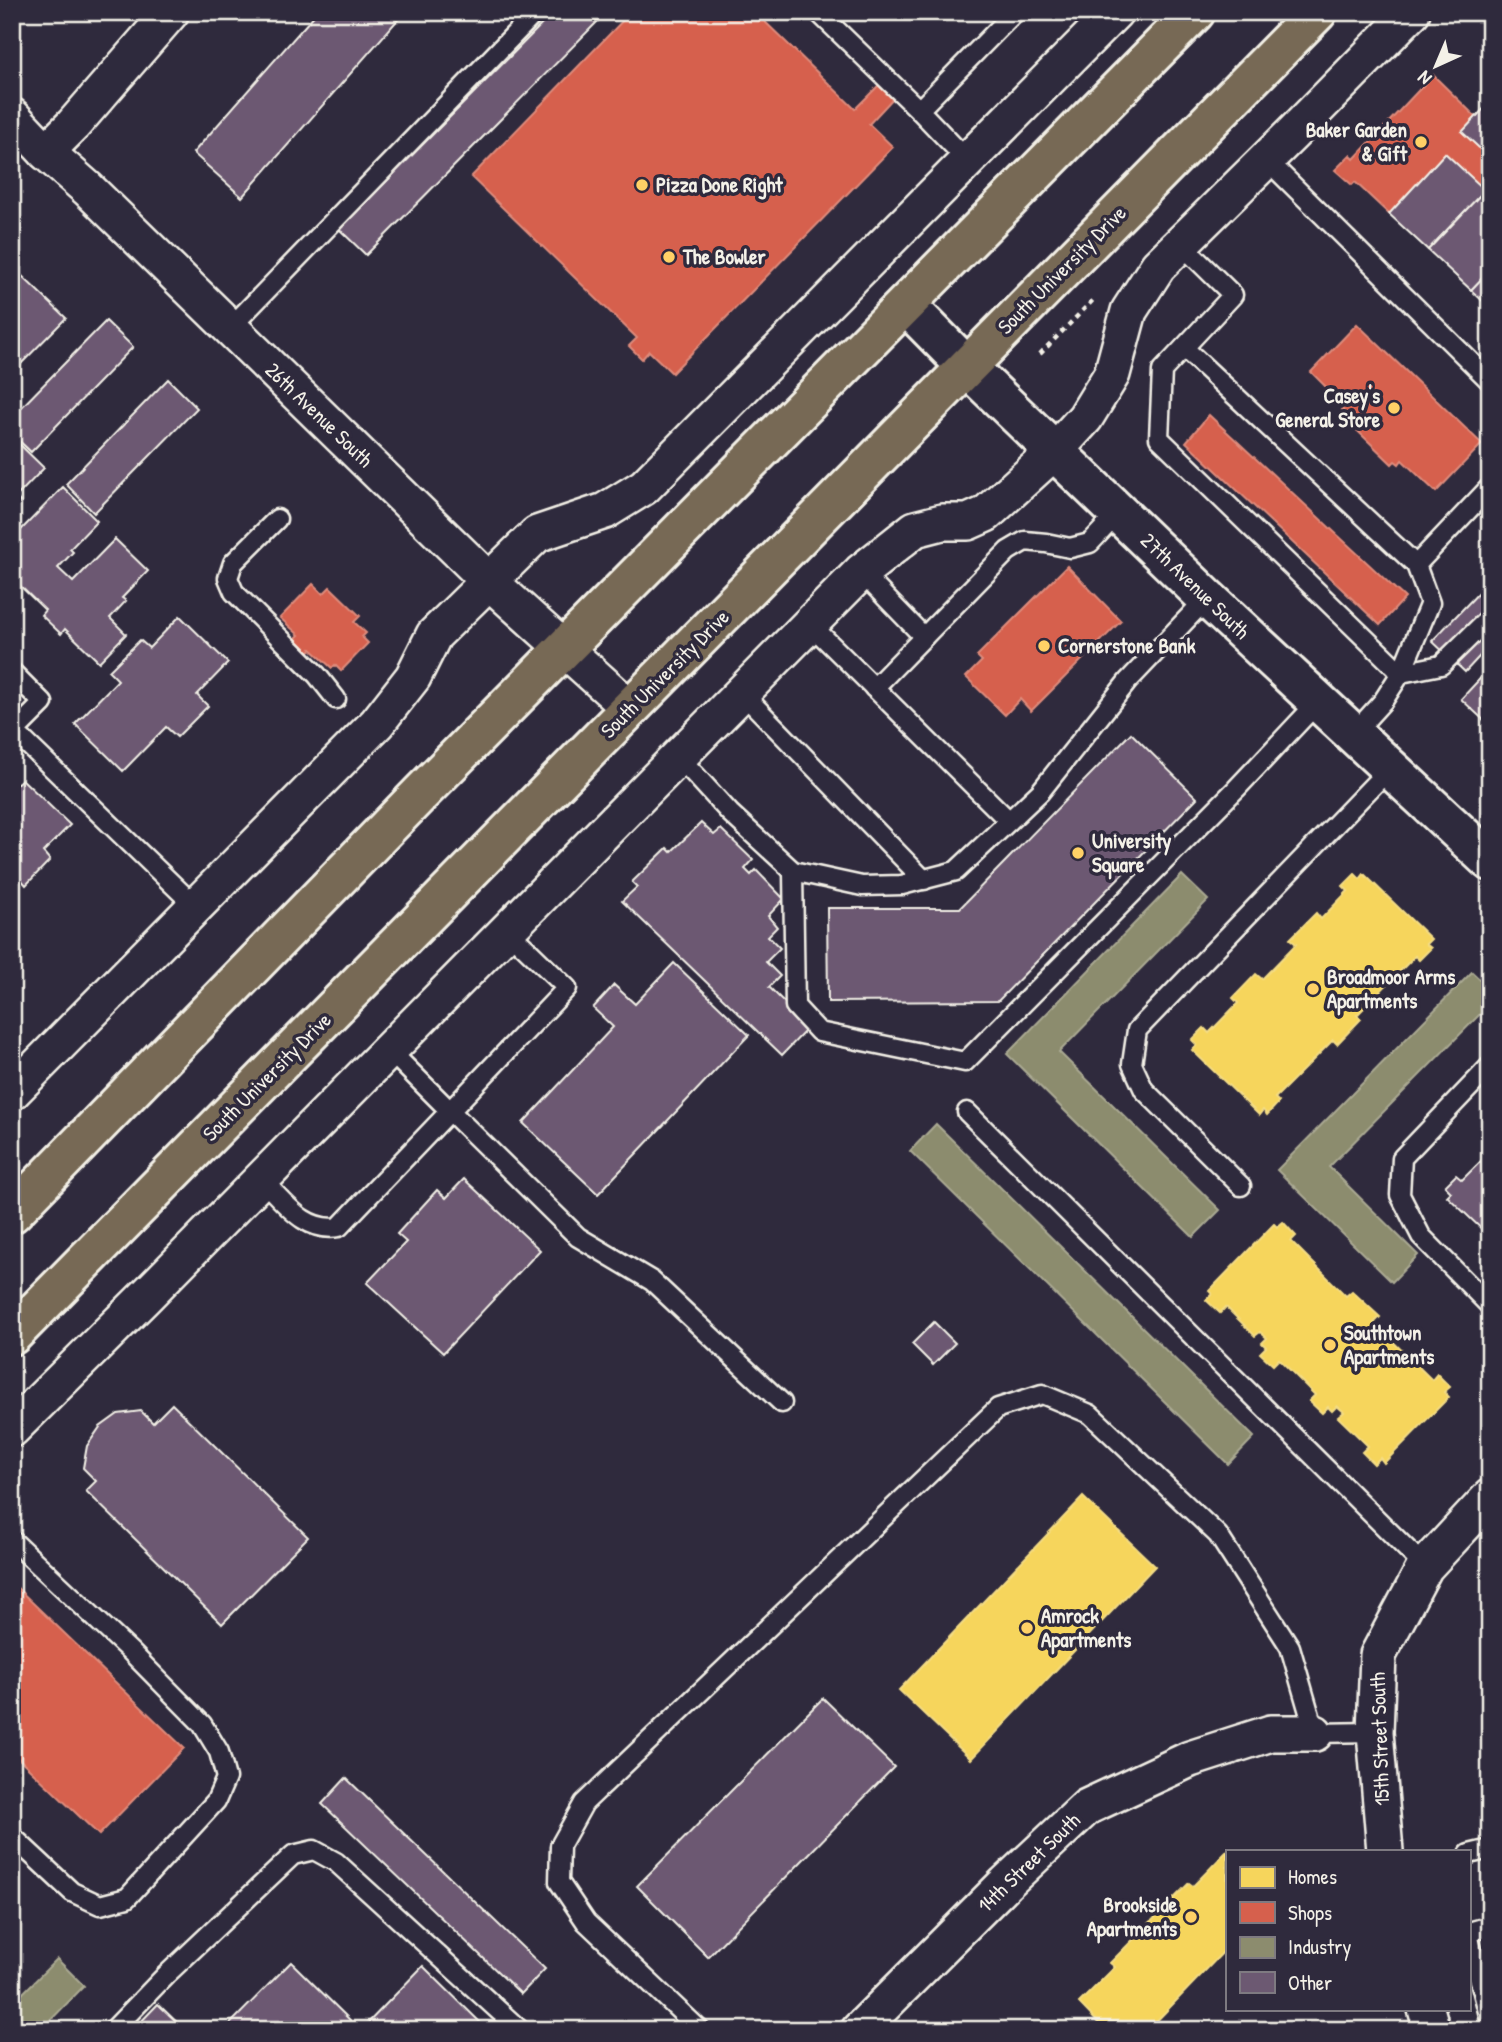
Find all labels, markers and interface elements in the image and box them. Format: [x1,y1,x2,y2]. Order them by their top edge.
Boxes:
north arrow [1400,32,1470,102]
text: N [1412,65,1437,91]
place label: Baker Garden & Gift [1306,115,1408,168]
marker: Baker Garden & Gift [1413,134,1429,150]
place label: Pizza Done Right [656,170,783,200]
marker: Pizza Done Right [634,177,650,193]
street label: South University Drive [991,199,1132,340]
place label: The Bowler [682,242,767,271]
marker: The Bowler [661,249,677,265]
street label: 26th Avenue South [259,356,380,474]
place label: Casey's General Store [1275,381,1381,434]
marker: Casey's General Store [1386,400,1402,416]
street label: 27th Avenue South [1134,526,1257,645]
street label: South University Drive [594,603,735,744]
place label: Cornerstone Bank [1058,631,1196,660]
marker: Cornerstone Bank [1036,638,1052,654]
place label: University Square [1092,826,1172,880]
marker: University Square [1070,845,1086,861]
place label: Broadmoor Arms Apartments [1327,962,1455,1016]
marker: Broadmoor Arms Apartments [1305,981,1321,997]
street label: South University Drive [196,1006,337,1147]
place label: Southtown Apartments [1344,1318,1434,1372]
marker: Southtown Apartments [1322,1337,1338,1353]
place label: Amrock Apartments [1041,1601,1131,1655]
marker: Amrock Apartments [1019,1620,1035,1636]
street label: 15th Street South [1363,1672,1396,1806]
street label: 14th Street South [971,1806,1087,1919]
legend [1226,1850,1470,2010]
text: Homes [1288,1862,1337,1891]
place label: Brookside Apartments [1087,1890,1178,1944]
text: Shops [1288,1898,1332,1927]
marker: Brookside Apartments [1183,1909,1199,1925]
text: Industry [1288,1932,1351,1961]
text: Other [1288,1968,1332,1997]

